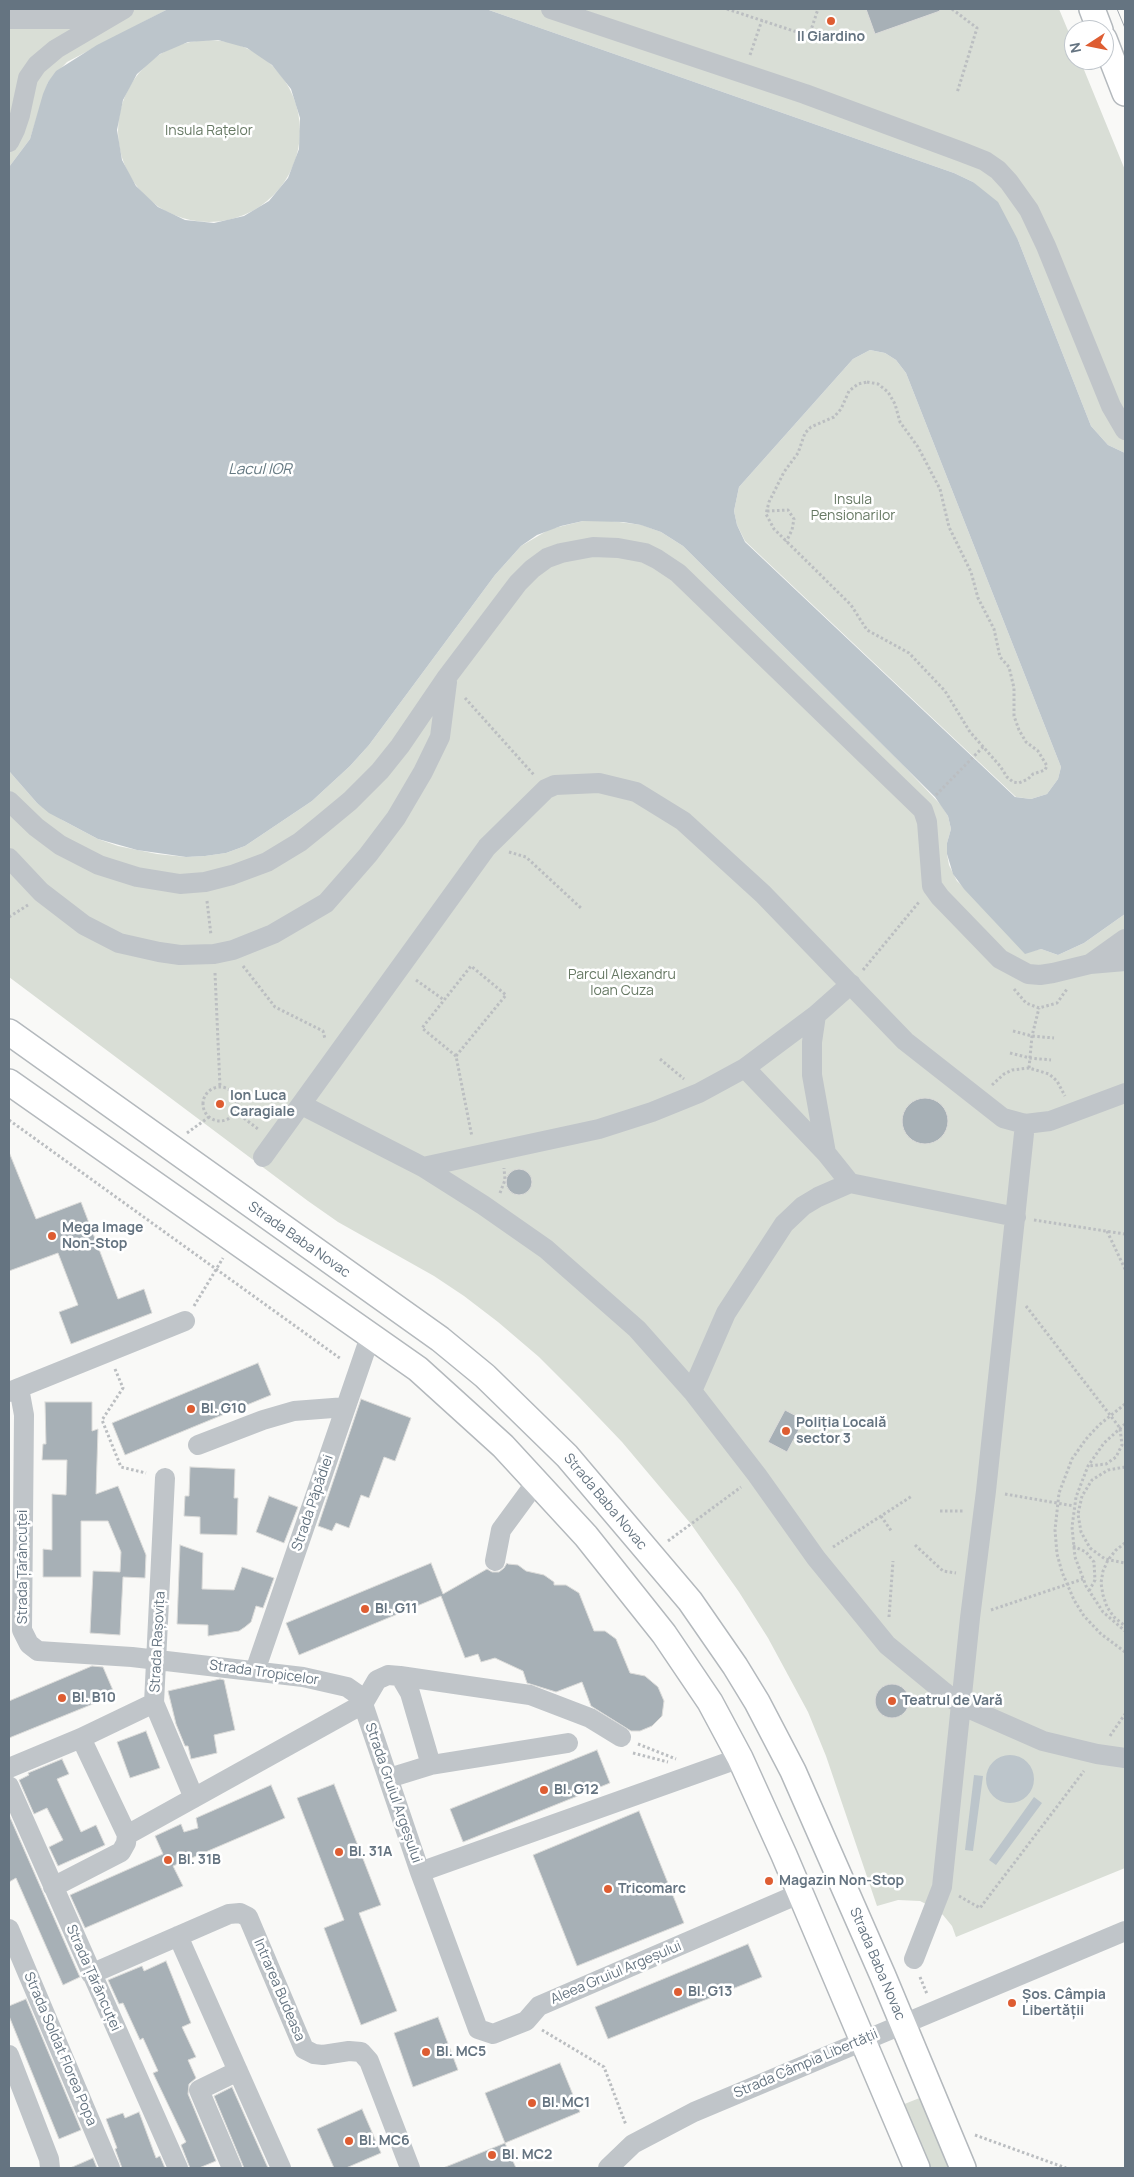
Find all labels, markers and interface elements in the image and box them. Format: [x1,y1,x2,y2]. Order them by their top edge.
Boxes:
marker: Il Giardino [825,15,837,27]
north arrow [1064,20,1114,70]
place label: Il Giardino [797,29,865,45]
text: N [1064,41,1085,55]
park label: Insula Rațelor [165,123,253,139]
water label: Lacul IOR [228,461,292,479]
park label: Insula Pensionarilor [811,492,895,524]
park label: Parcul Alexandru Ioan Cuza [568,967,676,1000]
place label: Ion Luca Caragiale [230,1088,295,1120]
marker: Ion Luca Caragiale [214,1098,226,1110]
street label: Strada Baba Novac [245,1199,353,1281]
place label: Mega Image Non-Stop [62,1220,144,1252]
marker: Mega Image Non-Stop [46,1230,58,1242]
place label: Bl. G10 [201,1401,246,1417]
marker: Bl. G10 [185,1403,197,1415]
place label: Poliția Locală sector 3 [796,1415,886,1448]
marker: Poliția Locală sector 3 [780,1425,792,1437]
street label: Strada Baba Novac [560,1450,650,1554]
street label: Strada Păpădiei [289,1453,337,1553]
street label: Strada Țărăncuței [15,1510,31,1624]
street label: Strada Rașovița [147,1591,169,1693]
place label: Bl. G11 [375,1601,417,1617]
marker: Bl. G11 [359,1603,371,1615]
street label: Strada Tropicelor [208,1657,320,1689]
place label: Bl. B10 [72,1690,116,1706]
marker: Bl. B10 [56,1692,68,1704]
place label: Teatrul de Vară [902,1693,1003,1709]
marker: Teatrul de Vară [886,1695,898,1707]
street label: Strada Gruiul Argeșului [361,1721,425,1865]
place label: Bl. G12 [554,1782,599,1798]
marker: Bl. G12 [538,1784,550,1796]
place label: Bl. 31A [349,1844,392,1860]
marker: Bl. 31A [333,1846,345,1858]
place label: Bl. 31B [178,1852,221,1868]
marker: Bl. 31B [162,1854,174,1866]
place label: Magazin Non-Stop [779,1873,904,1889]
marker: Magazin Non-Stop [763,1875,775,1887]
place label: Tricomarc [618,1881,686,1897]
marker: Tricomarc [602,1883,614,1895]
street label: Strada Baba Novac [846,1905,908,2023]
street label: Strada Țărăncuței [62,1922,124,2034]
street label: Intrarea Budeasa [250,1936,308,2044]
street label: Aleea Gruiul Argeșului [548,1938,684,2008]
street label: Strada Soldat Florea Popa [20,1970,100,2128]
place label: Bl. G13 [688,1984,732,2000]
marker: Bl. G13 [672,1986,684,1998]
place label: Șos. Câmpia Libertății [1022,1987,1106,2020]
marker: Șos. Câmpia Libertății [1006,1997,1018,2009]
street label: Strada Câmpia Libertății [731,2026,881,2102]
place label: Bl. MC5 [436,2044,486,2060]
marker: Bl. MC5 [420,2046,432,2058]
place label: Bl. MC1 [542,2095,590,2111]
marker: Bl. MC1 [526,2097,538,2109]
place label: Bl. MC6 [359,2133,410,2149]
marker: Bl. MC6 [343,2135,355,2147]
place label: Bl. MC2 [502,2147,552,2163]
marker: Bl. MC2 [486,2149,498,2161]

